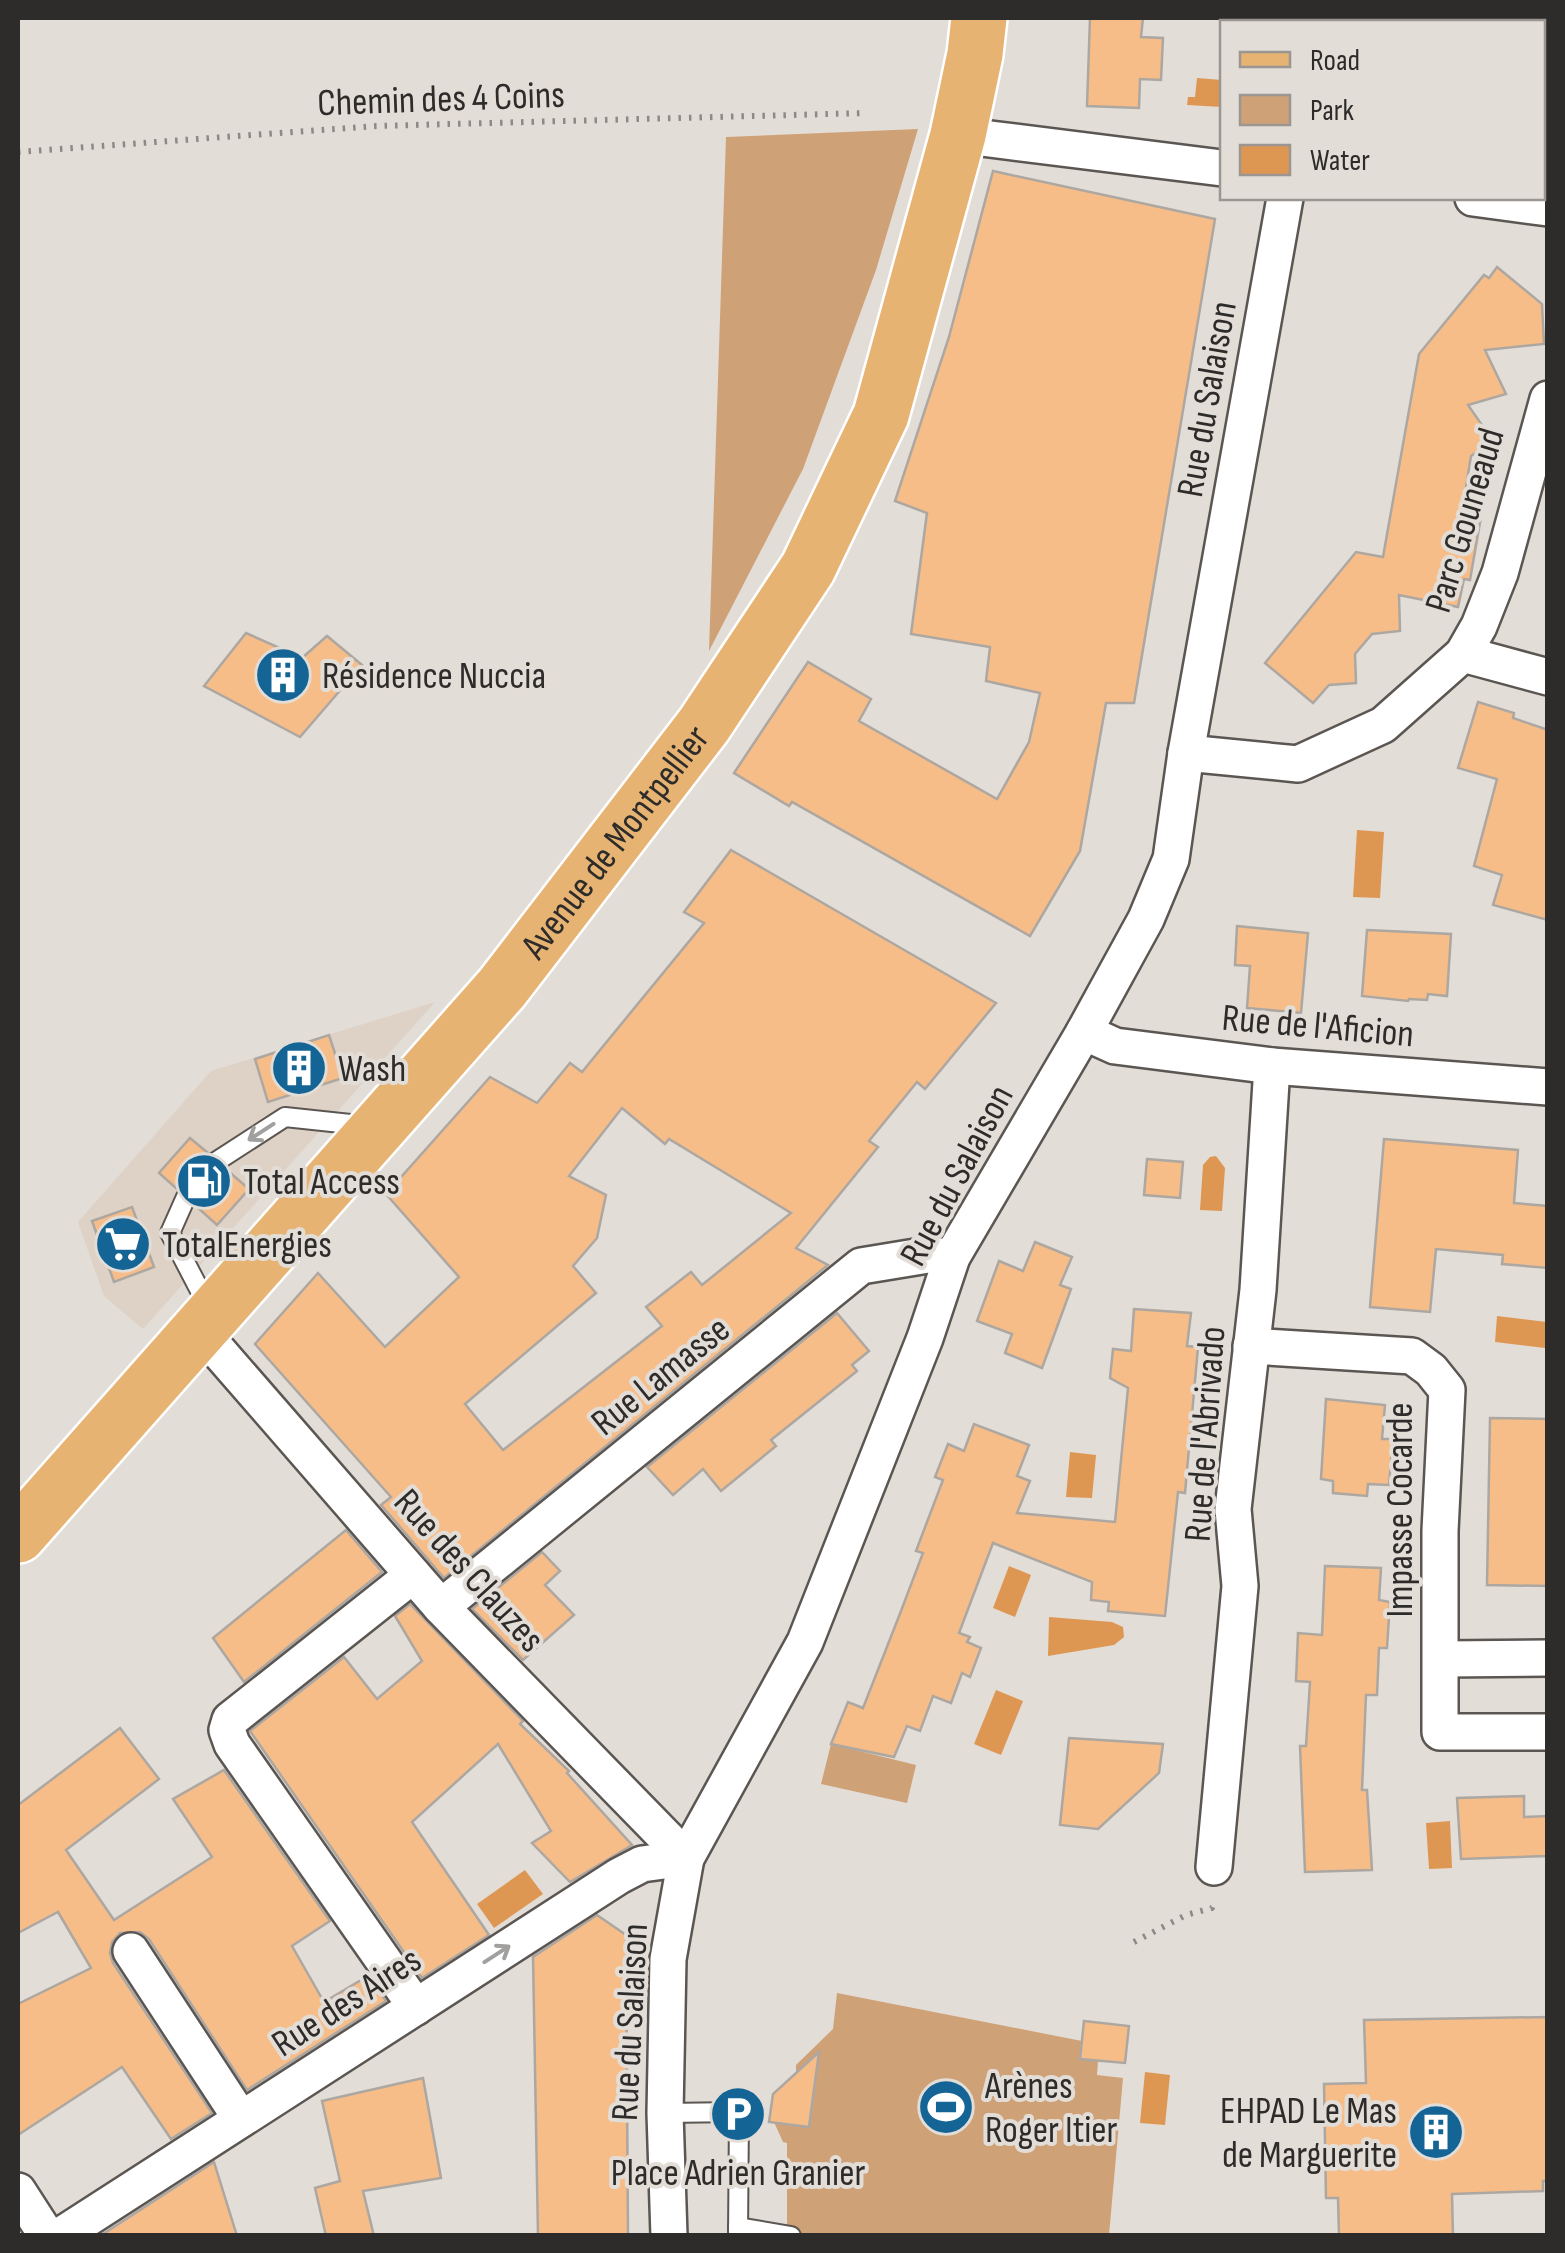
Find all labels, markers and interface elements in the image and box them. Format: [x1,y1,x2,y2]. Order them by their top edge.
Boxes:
legend [1220,20,1545,200]
text: Road [1310,43,1360,79]
street label: Chemin des 4 Coins [317,73,565,126]
text: Park [1310,93,1354,129]
text: Water [1310,143,1370,179]
street label: Rue du Salaison [1168,298,1247,501]
street label: Parc Gouneaud [1416,423,1515,618]
building icon: Résidence Nuccia [253,645,313,705]
place label: Résidence Nuccia [322,654,546,699]
street label: Avenue de Montpellier [511,717,719,969]
street label: Rue de l'Aficion [1220,996,1416,1057]
building icon: Wash [269,1038,329,1098]
place label: Wash [338,1047,406,1092]
street label: Rue du Salaison [891,1078,1024,1274]
one-way arrow [248,1122,276,1143]
fuel station icon: Total Access [174,1151,234,1211]
place label: Total Access [243,1160,400,1205]
supermarket icon: TotalEnergies [93,1214,153,1274]
place label: TotalEnergies [162,1223,332,1268]
street label: Rue Lamasse [583,1307,739,1445]
street label: Rue de l'Abrivado [1176,1325,1235,1543]
street label: Impasse Cocarde [1378,1402,1423,1618]
street label: Rue des Clauzes [384,1480,554,1662]
street label: Rue du Salaison [603,1922,658,2122]
street label: Rue des Aires [264,1938,430,2067]
one-way arrow [482,1943,511,1964]
place label: Arènes Roger Itier [984,2064,1118,2153]
sports icon: Arènes Roger Itier [916,2077,976,2137]
parking icon: Place Adrien Granier [708,2084,768,2144]
place label: EHPAD Le Mas de Marguerite [1220,2089,1397,2178]
building icon: EHPAD Le Mas de Marguerite [1406,2102,1466,2162]
place label: Place Adrien Granier [611,2151,865,2196]

